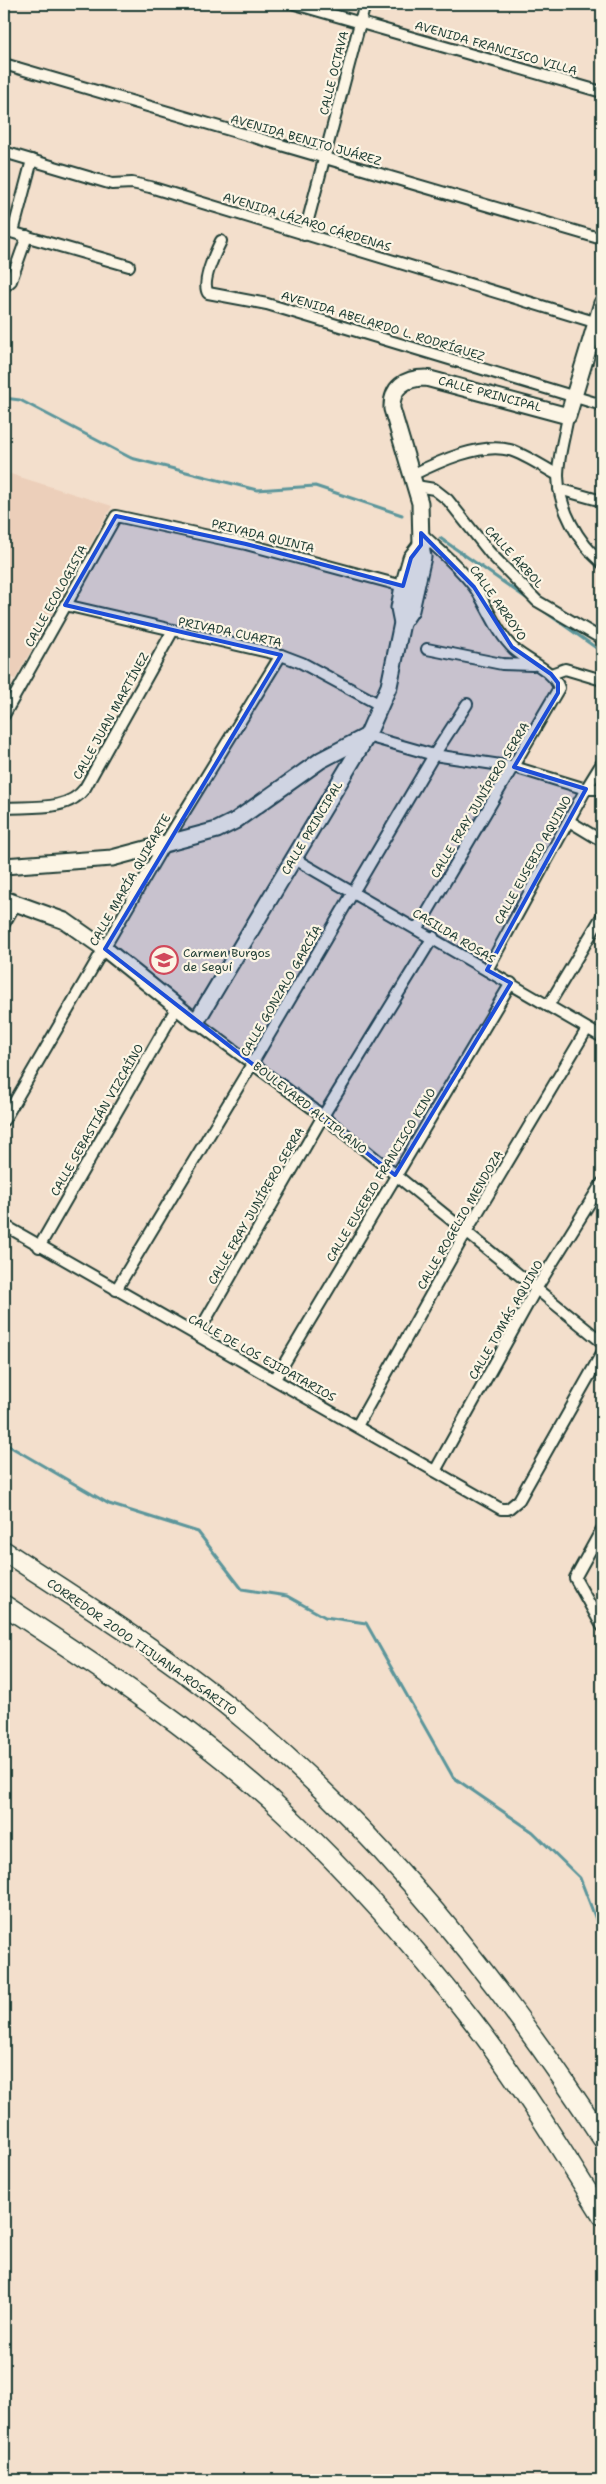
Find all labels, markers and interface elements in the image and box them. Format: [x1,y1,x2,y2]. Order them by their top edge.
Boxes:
street label: AVENIDA FRANCISCO VILLA [413,17,579,79]
street label: CALLE OCTAVA [316,29,352,117]
street label: AVENIDA BENITO JUÁREZ [229,111,383,169]
street label: AVENIDA LÁZARO CÁRDENAS [221,189,393,255]
street label: AVENIDA ABELARDO L. RODRÍGUEZ [279,287,487,365]
street label: CALLE PRINCIPAL [437,372,544,416]
street label: PRIVADA QUINTA [210,515,316,557]
street label: CALLE ÁRBOL [481,523,547,592]
street label: CALLE ECOLOGISTA [21,542,91,650]
street label: CALLE ARROYO [466,562,530,644]
street label: PRIVADA CUARTA [177,613,284,651]
street label: CALLE JUAN MARTÍNEZ [69,650,153,782]
street label: CALLE FRAY JUNÍPERO SERRA [427,719,533,881]
street label: CALLE PRINCIPAL [278,778,346,878]
street label: CALLE EUSEBIO AQUINO [491,793,575,927]
street label: CALLE MARÍA QUIRARTE [86,811,174,949]
street label: CASILDA ROSAS [410,905,499,967]
street label: CALLE GONZALO GARCÍA [237,922,325,1060]
school or university icon: Carmen Burgos de Seguí [149,945,179,975]
place label: Carmen Burgos de Seguí [183,945,271,975]
street label: CALLE SEBASTIÁN VIZCAÍNO [47,1041,147,1199]
street label: BOULEVARD ALTIPLANO [249,1058,371,1158]
street label: CALLE EUSEBIO FRANCISCO KINO [323,1085,439,1265]
street label: CALLE FRAY JUNÍPERO SERRA [204,1124,308,1288]
street label: CALLE ROGELIO MENDOZA [414,1147,507,1292]
street label: CALLE TOMÁS AQUINO [465,1257,547,1383]
street label: CALLE DE LOS EJIDATARIOS [185,1311,339,1405]
street label: CORREDOR 2000 TIJUANA-ROSARITO [44,1575,240,1719]

